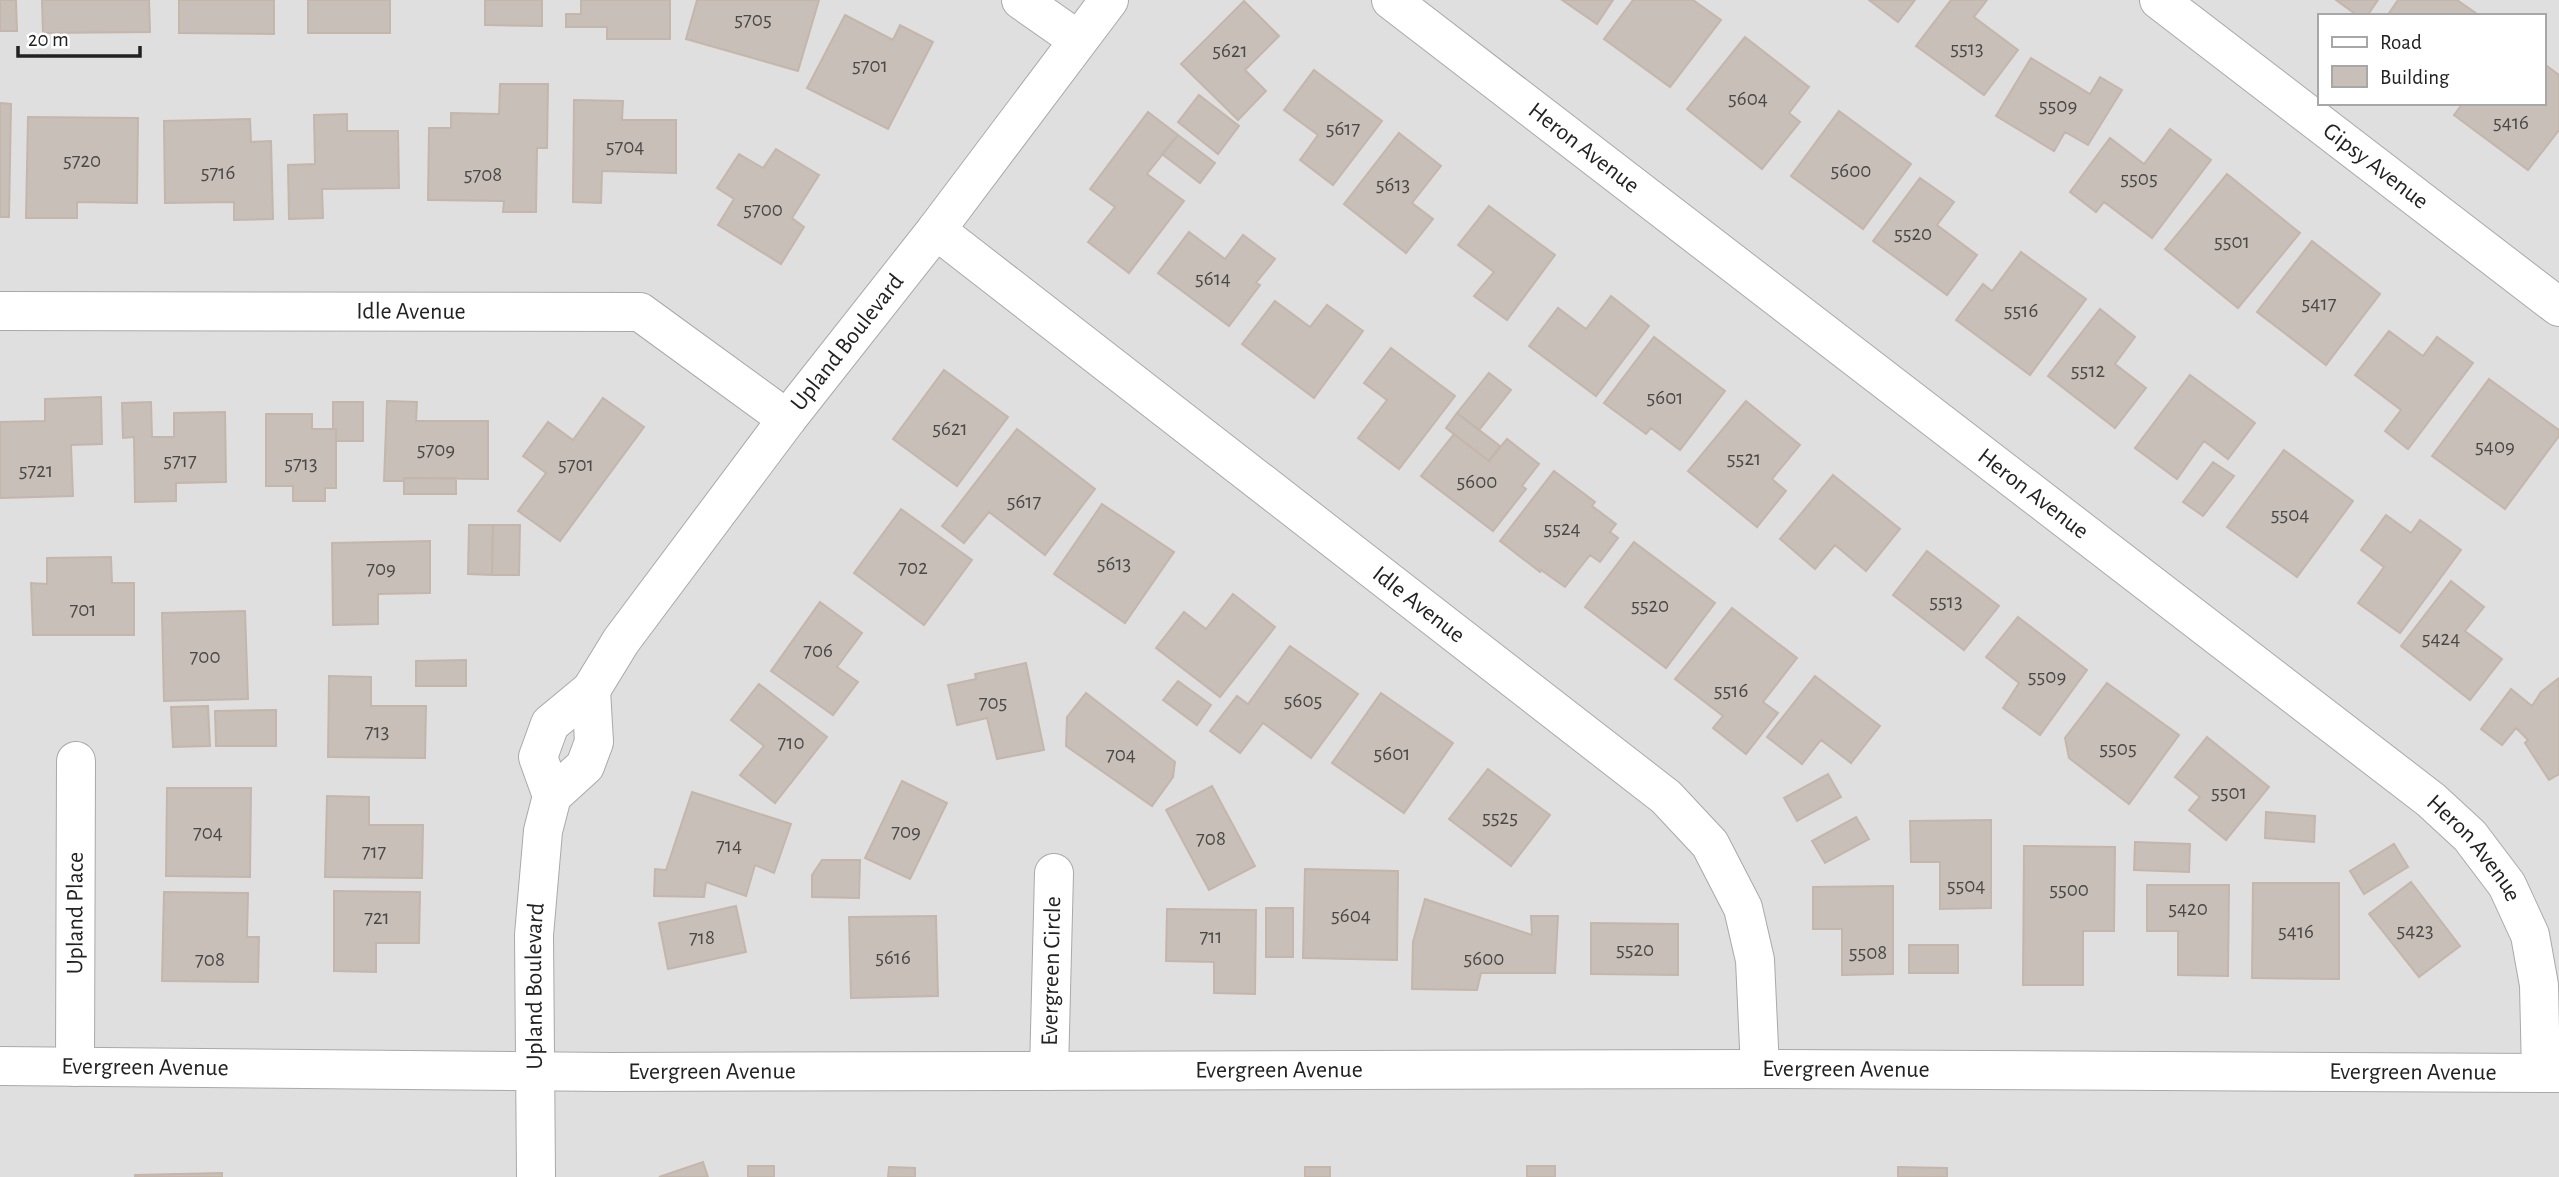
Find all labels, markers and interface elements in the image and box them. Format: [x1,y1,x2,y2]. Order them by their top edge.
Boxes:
house number: 5705 [734,9,772,30]
scale bar [18,14,140,58]
legend [2318,14,2545,105]
text: 20 m [28,29,69,50]
text: Road [2380,32,2422,53]
house number: 5513 [1950,38,1984,59]
house number: 5621 [1212,40,1248,61]
house number: 5701 [852,55,888,76]
text: Building [2380,67,2450,88]
house number: 5604 [1728,88,1768,109]
house number: 5509 [2039,95,2077,116]
street label: Heron Avenue [1524,98,1644,198]
house number: 5416 [2493,112,2529,133]
house number: 5617 [1326,118,1361,139]
street label: Gipsy Avenue [2318,118,2433,214]
house number: 5704 [606,136,644,157]
house number: 5720 [63,150,101,171]
house number: 5600 [1831,160,1871,181]
house number: 5716 [201,162,235,183]
house number: 5708 [464,164,502,185]
house number: 5505 [2120,168,2158,189]
house number: 5613 [1376,174,1410,195]
house number: 5700 [743,199,783,220]
house number: 5520 [1894,223,1932,244]
house number: 5501 [2214,231,2250,252]
house number: 5614 [1195,268,1231,289]
street label: Upland Boulevard [786,269,908,415]
house number: 5417 [2302,293,2337,314]
street label: Idle Avenue [356,300,466,324]
house number: 5516 [2004,300,2038,321]
house number: 5512 [2071,360,2105,381]
house number: 5601 [1647,387,1683,408]
house number: 5621 [932,418,968,439]
house number: 5409 [2475,436,2515,457]
house number: 5709 [417,439,455,460]
street label: Heron Avenue [1973,444,2093,544]
house number: 5521 [1727,448,1761,469]
house number: 5717 [163,450,197,471]
house number: 5713 [284,453,318,474]
house number: 5701 [558,454,594,475]
house number: 5721 [19,460,53,481]
house number: 5600 [1457,471,1497,492]
house number: 5617 [1007,491,1042,512]
house number: 5504 [2271,504,2309,525]
house number: 5524 [1543,518,1581,539]
house number: 5613 [1097,553,1131,574]
house number: 702 [898,557,928,578]
house number: 709 [366,558,396,579]
street label: Idle Avenue [1368,562,1469,648]
house number: 5513 [1929,591,1963,612]
house number: 5520 [1631,595,1669,616]
house number: 701 [69,599,97,620]
house number: 5424 [2422,628,2460,649]
house number: 706 [803,640,833,661]
house number: 700 [190,646,220,667]
house number: 5509 [2028,666,2066,687]
house number: 5516 [1714,680,1748,701]
house number: 5605 [1284,690,1322,711]
house number: 705 [979,692,1007,713]
house number: 713 [365,721,389,742]
house number: 710 [777,732,805,753]
house number: 5505 [2099,738,2137,759]
house number: 5601 [1374,743,1410,764]
house number: 704 [1106,744,1136,765]
house number: 5501 [2211,782,2247,803]
street label: Heron Avenue [2422,790,2525,905]
house number: 5525 [1482,807,1518,828]
house number: 709 [891,821,921,842]
house number: 704 [193,822,223,843]
house number: 708 [1196,828,1226,849]
house number: 714 [716,835,742,856]
house number: 717 [362,841,387,862]
street label: Upland Place [63,852,88,974]
house number: 5504 [1947,875,1985,896]
house number: 5500 [2049,879,2089,900]
street label: Evergreen Circle [1038,896,1065,1046]
house number: 5420 [2168,898,2208,919]
street label: Upland Boulevard [522,902,549,1070]
house number: 5604 [1331,905,1371,926]
house number: 721 [364,907,390,928]
house number: 5423 [2396,920,2434,941]
house number: 5416 [2278,921,2314,942]
house number: 711 [1199,926,1223,947]
house number: 718 [689,927,715,948]
house number: 5520 [1616,939,1654,960]
house number: 5508 [1849,942,1887,963]
house number: 5616 [875,947,911,968]
house number: 5600 [1464,948,1504,969]
house number: 708 [195,949,225,970]
street label: Evergreen Avenue [61,1055,229,1080]
street label: Evergreen Avenue [1762,1057,1930,1082]
street label: Evergreen Avenue [1195,1058,1363,1082]
street label: Evergreen Avenue [628,1060,796,1084]
street label: Evergreen Avenue [2329,1060,2497,1085]

